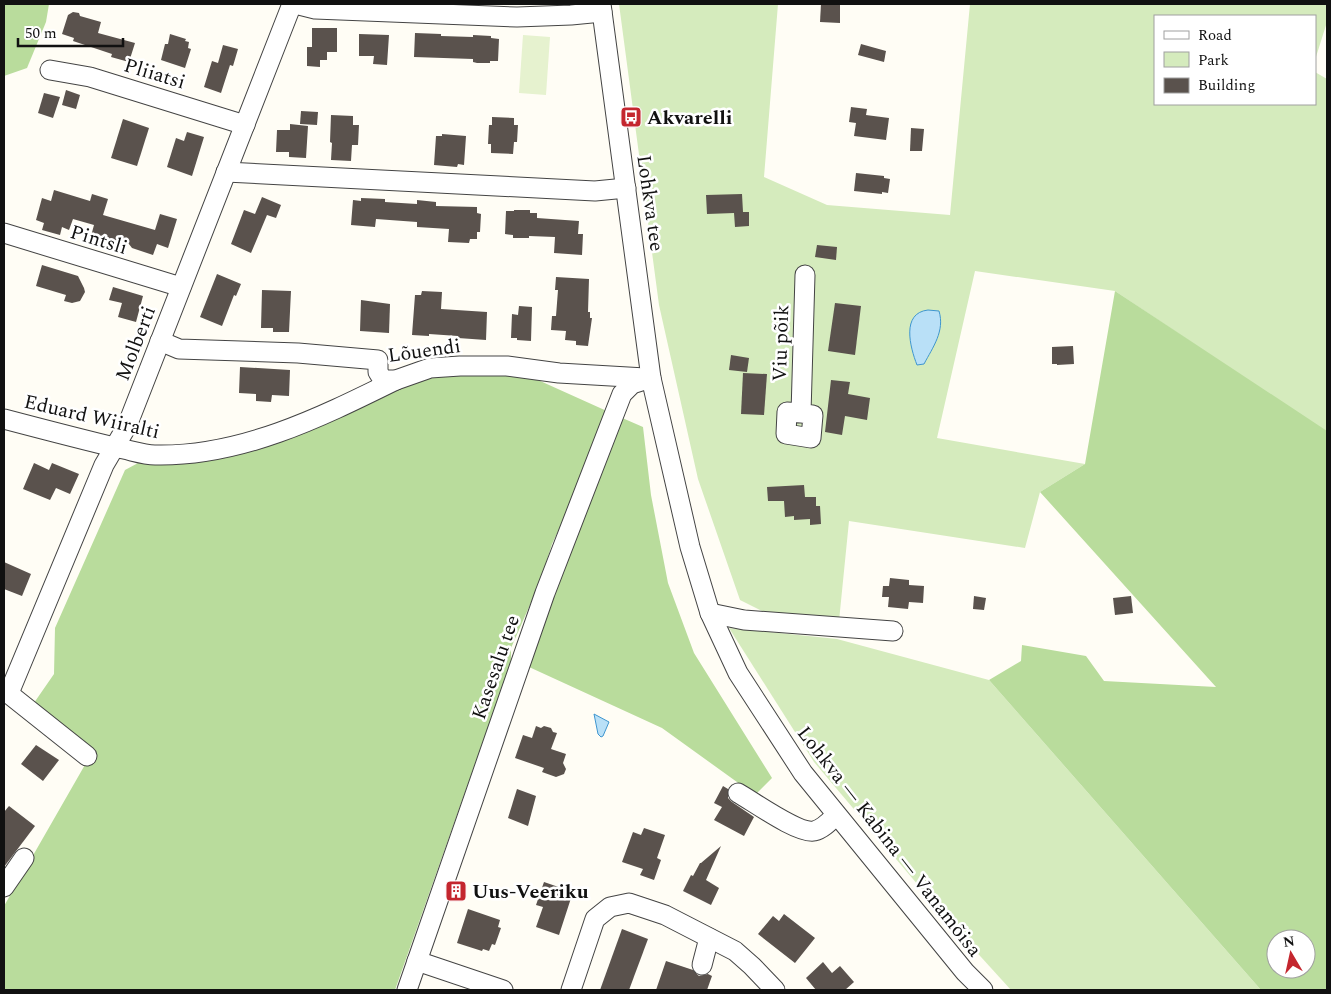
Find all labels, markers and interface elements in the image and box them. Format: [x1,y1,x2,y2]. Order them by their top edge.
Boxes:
scale bar [18,15,122,47]
legend [1154,15,1316,105]
text: 50 m [25,22,57,45]
text: Road [1198,24,1232,47]
text: Park [1198,49,1229,72]
street label: Pliiatsi [120,50,189,97]
text: Building [1198,74,1255,97]
place label: Akvarelli [647,103,732,133]
bus stop icon: Akvarelli [619,105,643,129]
street label: Lohkva tee [628,153,672,253]
street label: Pintsli [66,217,131,263]
street label: Molberti [108,302,164,385]
street label: Viu põik [765,304,797,382]
street label: Lõuendi [386,331,463,371]
street label: Eduard Wiiralti [21,387,163,447]
street label: Kasesalu tee [464,611,528,724]
street label: Lohkva — Kabina — Vanamõisa [789,720,989,964]
place label: Uus-Veeriku [472,877,589,907]
building icon: Uus-Veeriku [444,879,468,903]
north arrow [1266,929,1316,979]
text: N [1282,930,1296,953]

